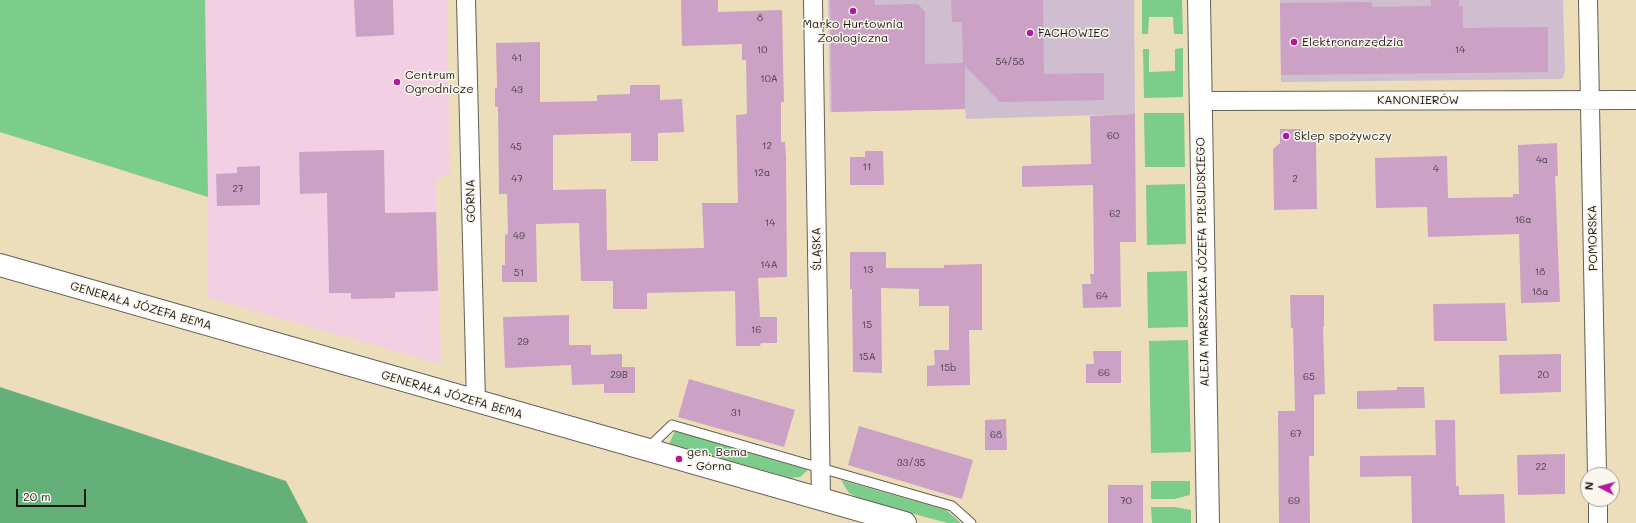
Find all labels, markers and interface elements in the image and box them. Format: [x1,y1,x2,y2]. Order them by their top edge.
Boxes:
marker: Marko Hurtownia Zoologiczna [848,6,858,16]
house number: 8 [757,12,763,24]
place label: Marko Hurtownia Zoologiczna [802,17,904,45]
place label: FACHOWIEC [1038,26,1109,40]
marker: FACHOWIEC [1025,28,1035,38]
place label: Elektronarzędzia [1302,35,1404,49]
marker: Elektronarzędzia [1289,37,1299,47]
house number: 10 [757,44,767,56]
house number: 14 [1455,44,1465,56]
house number: 41 [512,52,522,64]
house number: 54/58 [996,56,1024,68]
place label: Centrum Ogrodnicze [405,68,474,96]
house number: 10A [760,73,778,85]
marker: Centrum Ogrodnicze [392,77,402,87]
house number: 43 [511,84,523,96]
street label: KANONIERÓW [1377,93,1459,107]
place label: Sklep spożywczy [1294,129,1391,143]
house number: 60 [1107,130,1119,142]
marker: Sklep spożywczy [1281,131,1291,141]
street label: ALEJA MARSZAŁKA JÓZEFA PIŁSUDSKIEGO [1194,137,1212,387]
house number: 12 [762,140,772,152]
house number: 45 [510,141,522,153]
house number: 4a [1536,154,1548,166]
house number: 11 [863,161,871,173]
house number: 4 [1433,163,1439,175]
house number: 12a [754,167,770,179]
house number: 47 [511,173,523,185]
house number: 2 [1292,173,1298,185]
street label: GÓRNA [463,179,479,223]
house number: 27 [232,183,244,195]
street label: POMORSKA [1585,205,1601,271]
house number: 62 [1109,208,1121,220]
house number: 16a [1515,214,1531,226]
house number: 14 [765,217,775,229]
street label: ŚLĄSKA [809,227,825,271]
house number: 49 [513,230,525,242]
house number: 14A [760,259,778,271]
house number: 13 [863,264,873,276]
house number: 18 [1535,266,1545,278]
house number: 51 [514,267,524,279]
street label: GENERAŁA JÓZEFA BEMA [69,279,213,333]
house number: 18a [1532,286,1548,298]
house number: 64 [1096,290,1108,302]
house number: 15 [862,319,872,331]
house number: 16 [751,324,761,336]
house number: 29 [517,336,529,348]
house number: 15A [858,351,876,363]
house number: 15b [940,362,956,374]
house number: 66 [1098,367,1110,379]
street label: GENERAŁA JÓZEFA BEMA [380,368,524,422]
house number: 29B [610,369,628,381]
house number: 20 [1537,369,1549,381]
house number: 65 [1303,371,1315,383]
house number: 31 [731,407,741,419]
house number: 67 [1290,428,1302,440]
house number: 68 [990,429,1002,441]
place label: gen. Bema - Górna [687,445,747,473]
marker: gen. Bema - Górna [674,454,684,464]
house number: 33/35 [897,457,925,469]
house number: 22 [1535,461,1547,473]
north arrow [1580,467,1620,507]
scale bar [18,481,88,507]
text: N [1581,481,1596,491]
text: 20 m [23,488,51,504]
house number: 70 [1120,495,1132,507]
house number: 69 [1288,495,1300,507]

